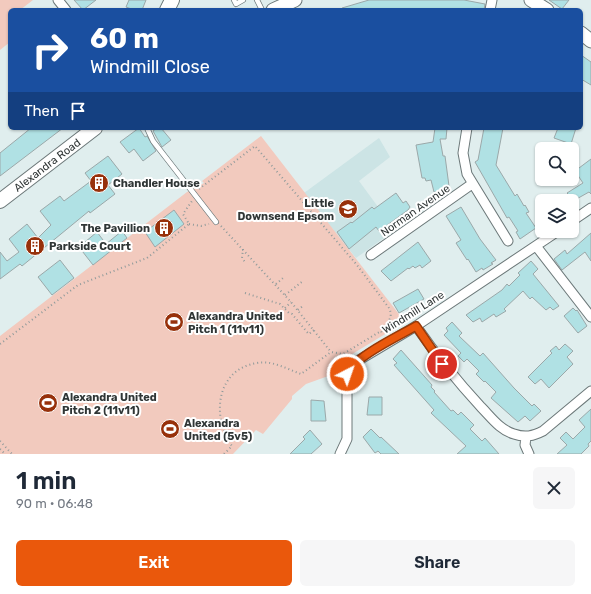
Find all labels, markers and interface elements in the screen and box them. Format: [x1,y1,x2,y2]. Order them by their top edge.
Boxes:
text: 60 m [90,22,159,55]
icon: right [24,24,76,76]
text: Windmill Close [90,56,210,78]
icon: arrive [67,100,89,122]
text: Then [24,102,59,120]
street label: Alexandra Road [11,136,83,195]
map controls [535,142,579,238]
button: search [535,142,579,186]
building icon: Chandler House [88,172,110,194]
place label: Chandler House [113,177,200,190]
street label: Norman Avenue [378,182,452,239]
button: layers [535,194,579,238]
place label: Little Downsend Epsom [237,197,334,223]
school or university icon: Little Downsend Epsom [337,198,359,220]
building icon: The Pavillion [153,217,175,239]
place label: The Pavillion [81,222,150,235]
building icon: Parkside Court [24,235,46,257]
place label: Parkside Court [49,240,131,253]
street label: Windmill Lane [380,288,447,337]
place label: Alexandra United Pitch 1 (11v11) [188,310,283,336]
sports icon: Alexandra United Pitch 1 (11v11) [163,311,185,333]
pin [425,347,459,381]
position arrow [326,353,368,395]
icon: arrive [431,353,453,375]
place label: Alexandra United Pitch 2 (11v11) [62,391,157,417]
sports icon: Alexandra United Pitch 2 (11v11) [37,392,59,414]
place label: Alexandra United (5v5) [184,417,252,443]
sports icon: Alexandra United (5v5) [159,418,181,440]
text: 1 min [16,467,76,495]
button: close [533,467,575,509]
text: 90 m · 06:48 [16,496,93,511]
button: Exit [16,540,292,586]
button: Share [300,540,575,586]

